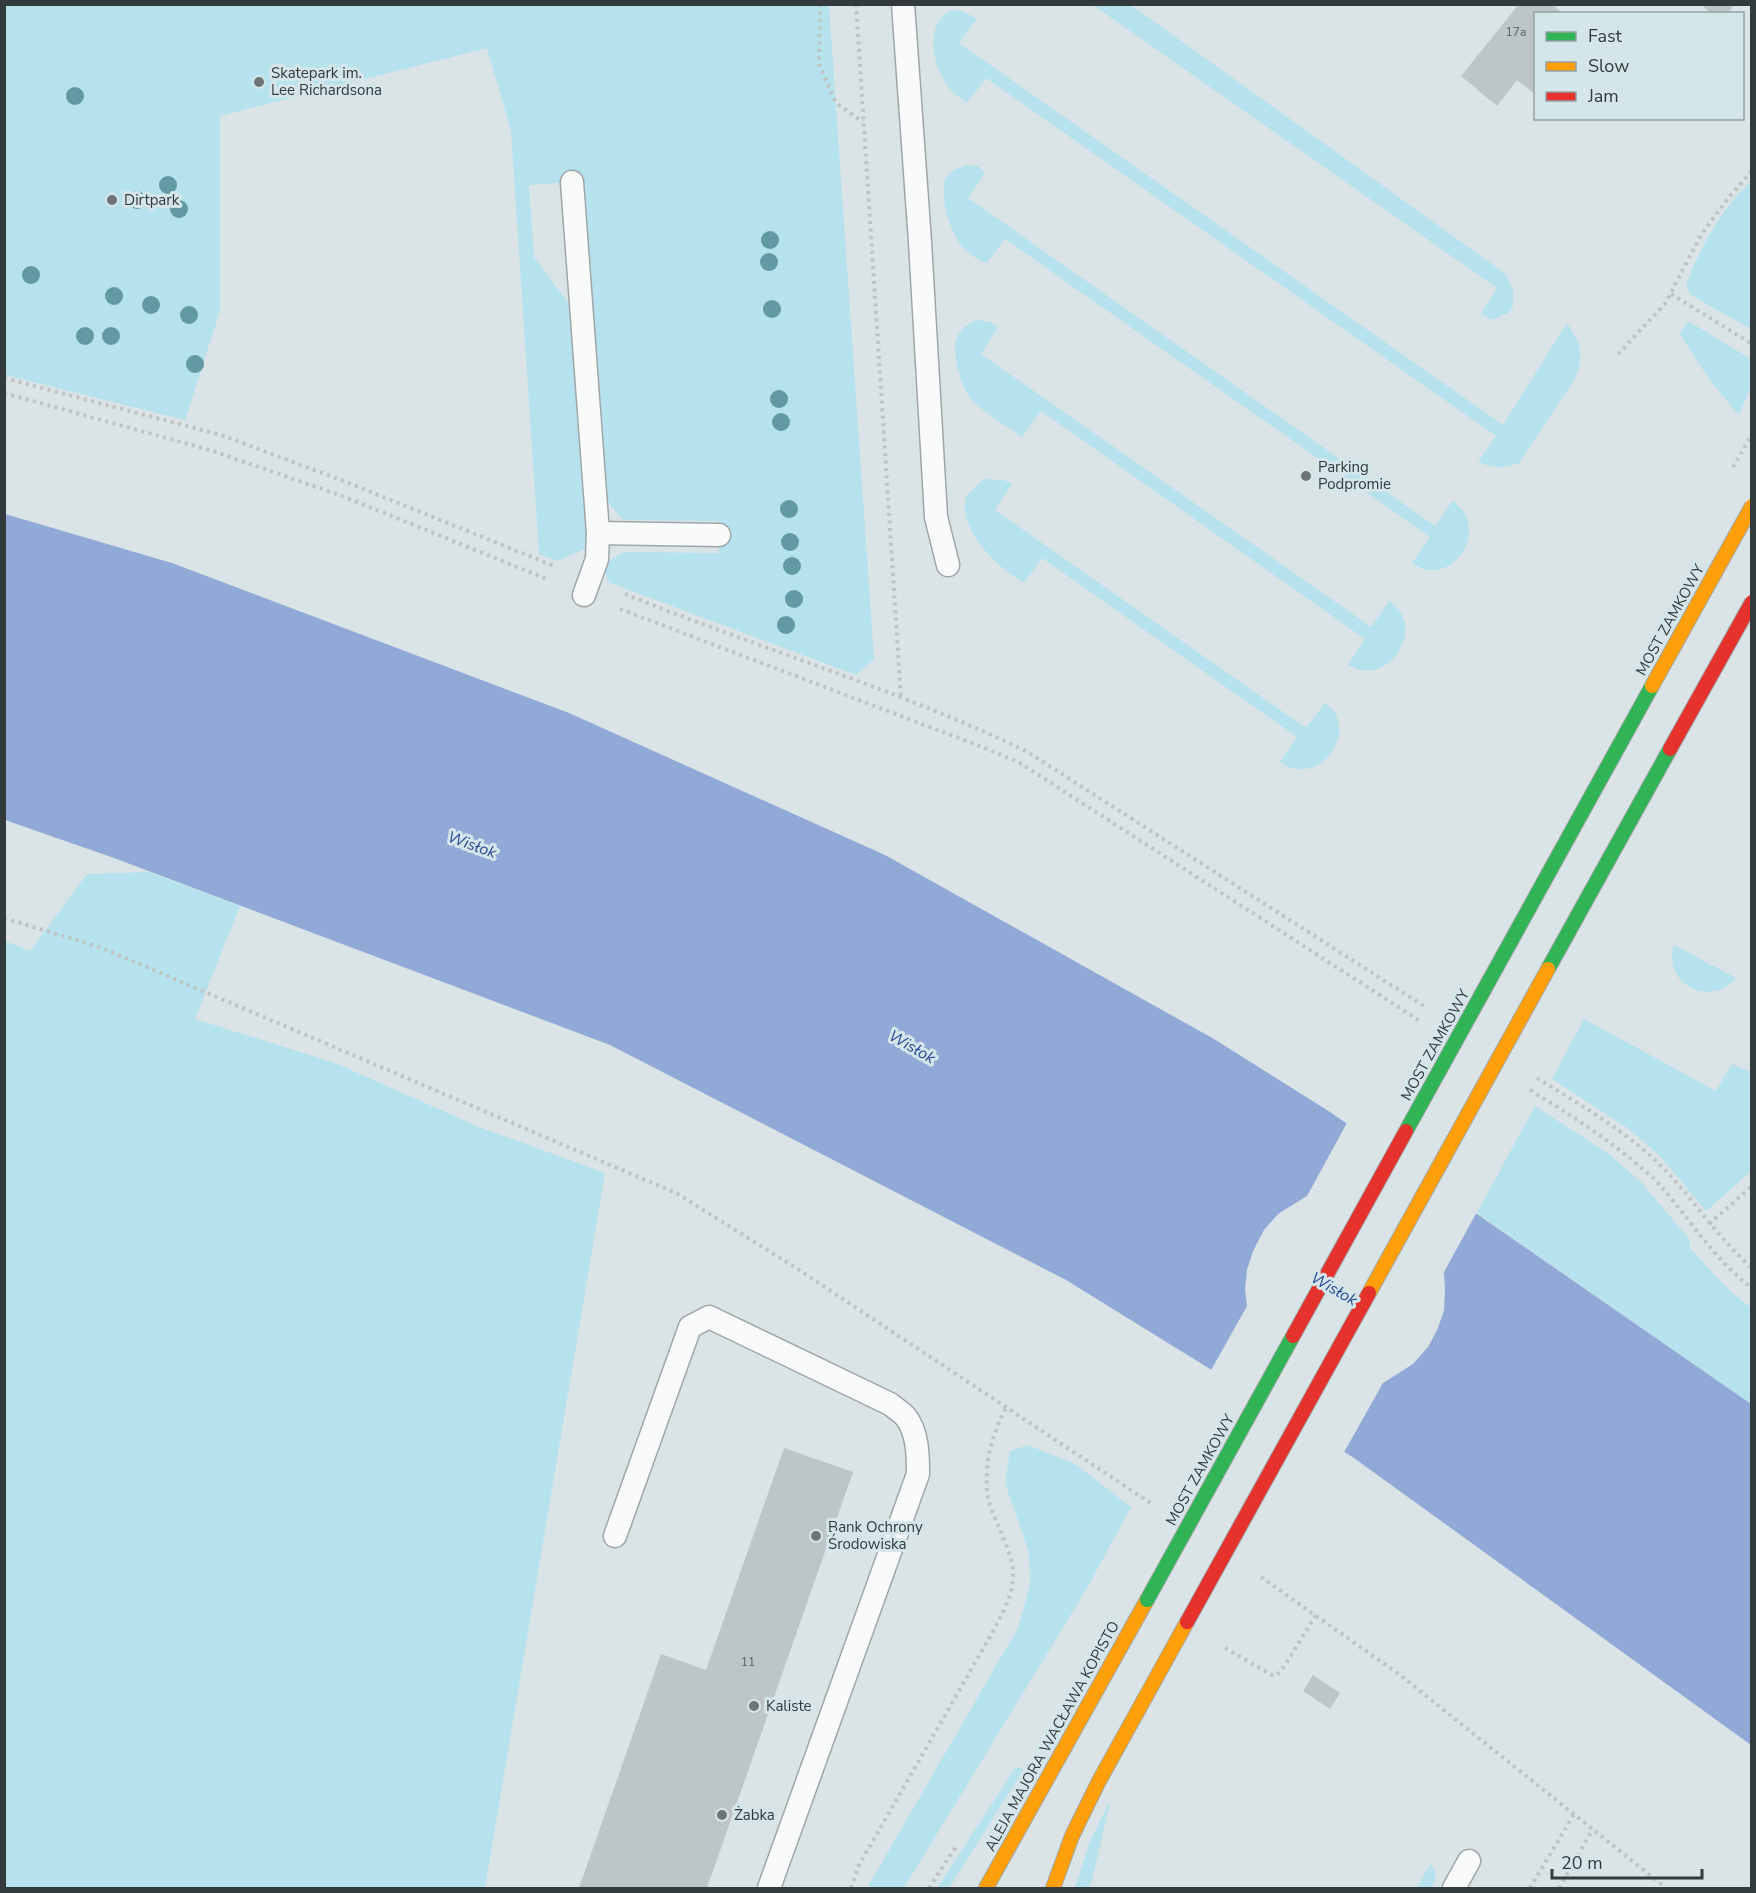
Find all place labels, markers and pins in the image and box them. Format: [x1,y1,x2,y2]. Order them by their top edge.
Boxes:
place label: Skatepark im. Lee Richardsona [271,63,382,100]
marker: Skatepark im. Lee Richardsona [252,75,266,89]
place label: Dirtpark [124,190,180,210]
marker: Dirtpark [105,193,119,207]
place label: Parking Podpromie [1318,457,1391,494]
marker: Parking Podpromie [1299,469,1313,483]
place label: Bank Ochrony Środowiska [828,1517,923,1554]
marker: Bank Ochrony Środowiska [809,1529,823,1543]
place label: Kaliste [766,1696,812,1716]
marker: Kaliste [747,1699,761,1713]
place label: Żabka [734,1805,775,1825]
marker: Żabka [715,1808,729,1822]

